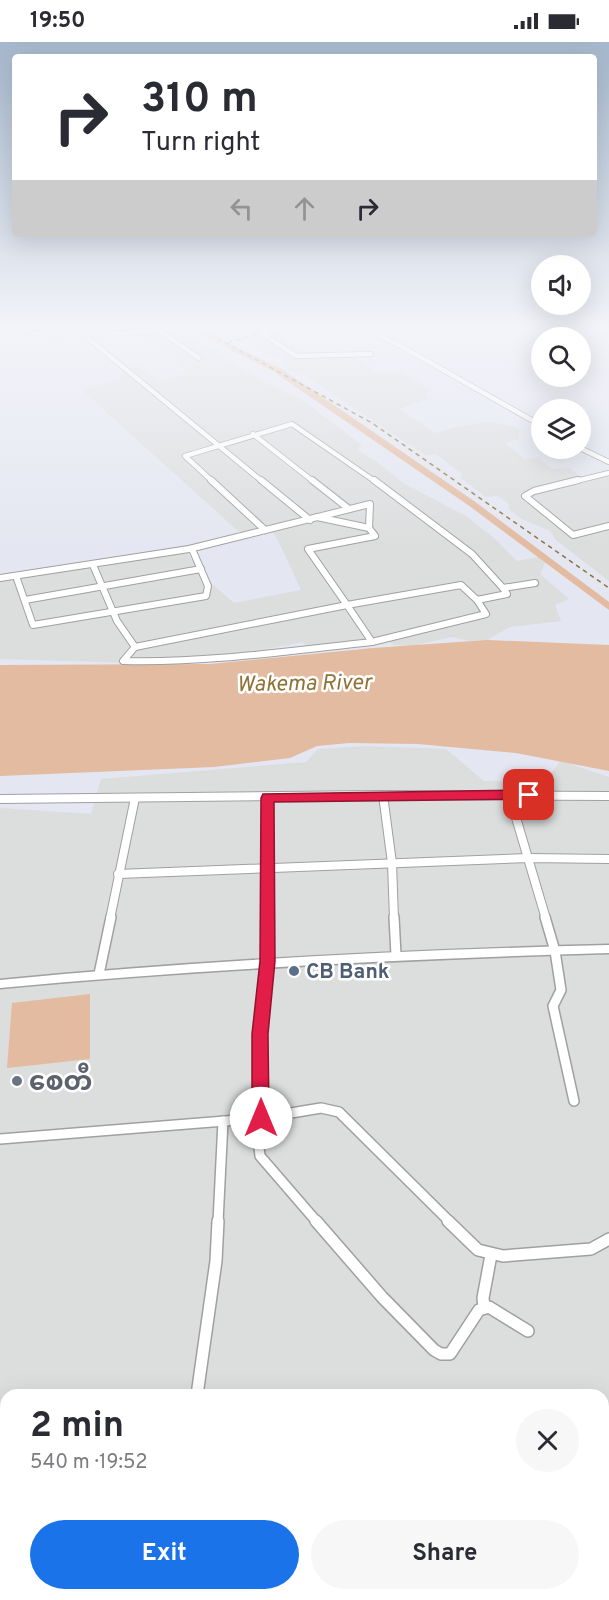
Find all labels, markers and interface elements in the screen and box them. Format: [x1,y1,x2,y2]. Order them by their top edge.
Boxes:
text: 19:50 [30,8,86,35]
text: 310 m [141,74,258,127]
icon: right [42,78,120,156]
text: Turn right [141,126,260,160]
icon: left [225,192,258,225]
icon: ahead [288,192,321,225]
icon: right [351,192,384,225]
map controls [531,255,591,459]
button: sound [531,255,591,315]
button: search [531,327,591,387]
button: layers [531,399,591,459]
water label: Wakema River [236,670,373,699]
pin [503,769,554,820]
icon: arrive [512,778,545,811]
place label: CB Bank [306,959,390,986]
marker: CB Bank [287,964,301,978]
place label: စေတီ [29,1062,92,1100]
marker: စေတီ [10,1074,24,1088]
position arrow [229,1086,293,1150]
text: 2 min [30,1404,124,1450]
button: close [516,1409,579,1472]
text: 540 m · 19:52 [30,1450,148,1476]
button: Exit [30,1520,299,1589]
button: Share [311,1520,579,1589]

